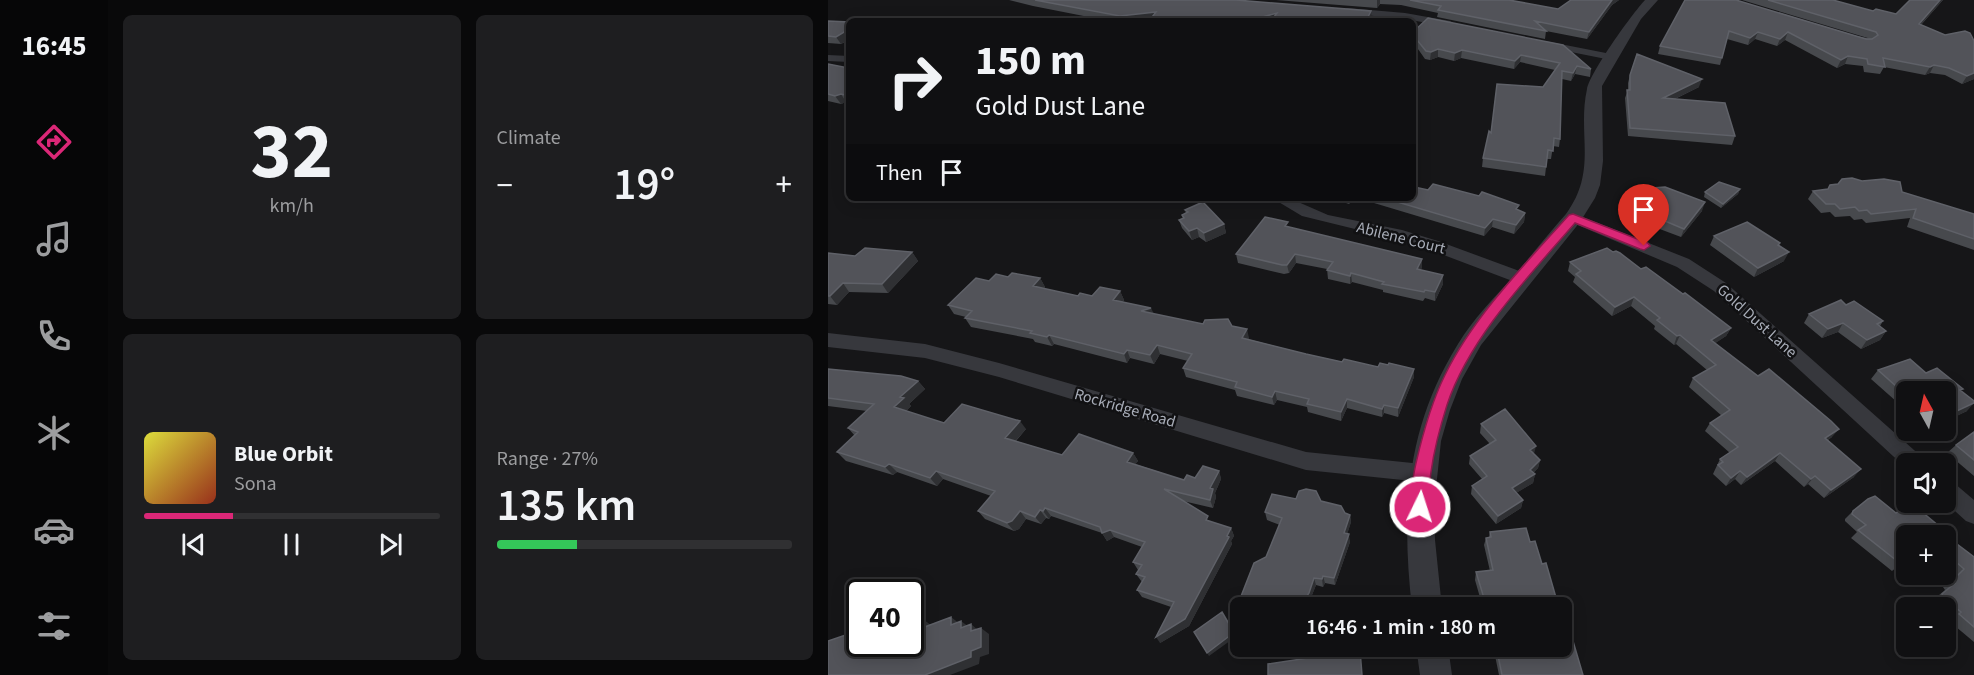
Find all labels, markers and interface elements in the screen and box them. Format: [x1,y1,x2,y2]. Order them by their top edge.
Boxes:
text: 16:45 [21,27,87,66]
text: 150 m [975,31,1086,91]
icon: right [876,42,954,120]
text: Gold Dust Lane [975,87,1145,126]
text: 32 [251,97,333,208]
icon: directions [33,121,75,163]
text: Climate [497,124,561,152]
text: 19° [613,153,675,217]
icon: arrive [935,156,968,189]
text: Then [876,157,923,189]
text: − [497,162,513,209]
text: + [776,162,792,209]
pin [1618,184,1669,246]
text: km/h [270,192,314,220]
icon: arrive [1627,193,1660,226]
street label: Abilene Court [1354,216,1448,260]
icon: music [33,218,75,260]
street label: Gold Dust Lane [1712,279,1802,363]
icon: phone [33,315,75,357]
north arrow [1896,381,1956,441]
map controls [1896,381,1956,657]
street label: Rockridge Road [1072,383,1178,433]
icon: climate [33,412,75,454]
text: Blue Orbit [234,438,333,470]
text: Range · 27% [497,445,598,473]
button: sound [1896,453,1956,513]
text: Sona [234,470,277,498]
text: 135 km [497,474,636,538]
position arrow [1388,475,1452,539]
icon: car [33,509,75,551]
button: + [1896,525,1956,585]
icon: previous [177,528,210,561]
icon: pause [275,528,308,561]
icon: next [374,528,407,561]
speed limit sign: 40 [846,579,924,657]
button: − [1896,597,1956,657]
icon: filters [33,605,75,647]
text: 16:46 · 1 min · 180 m [1306,611,1496,643]

